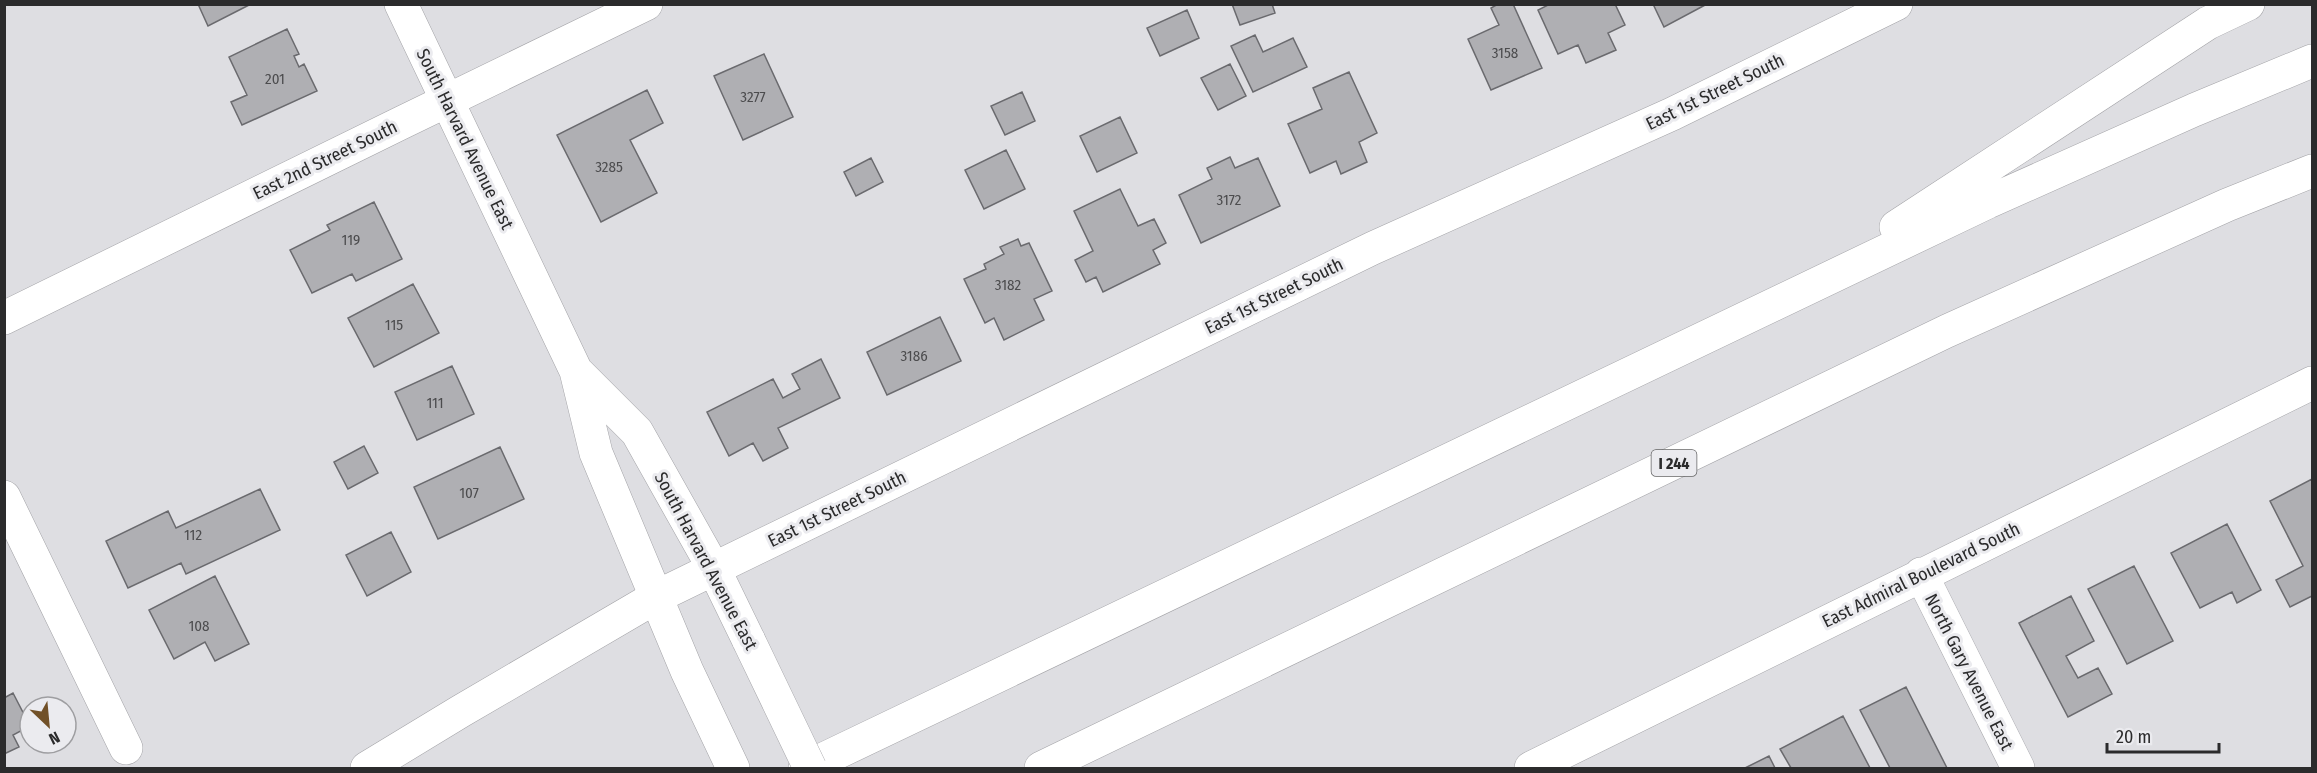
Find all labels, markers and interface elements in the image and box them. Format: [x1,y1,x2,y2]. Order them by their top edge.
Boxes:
house number: 3158 [1492,44,1518,62]
street label: South Harvard Avenue East [412,45,518,233]
street label: East 1st Street South [1642,49,1788,135]
house number: 201 [265,70,285,88]
house number: 3277 [740,88,766,106]
street label: East 2nd Street South [249,116,401,204]
house number: 3285 [595,158,623,176]
house number: 3172 [1217,191,1242,209]
house number: 119 [342,231,360,249]
street label: East 1st Street South [1201,253,1347,339]
house number: 3182 [995,276,1022,294]
house number: 115 [385,316,403,334]
house number: 3186 [900,347,928,365]
house number: 111 [426,394,444,412]
road number: I 244 [1652,450,1696,476]
street label: East 1st Street South [764,466,910,552]
street label: South Harvard Avenue East [650,468,762,654]
house number: 107 [459,484,479,502]
street label: East Admiral Boulevard South [1819,518,2023,632]
house number: 112 [184,526,202,544]
street label: North Gary Avenue East [1920,590,2018,754]
house number: 108 [188,617,210,635]
north arrow [18,695,78,755]
scale bar [2107,716,2220,754]
text: 20 m [2116,726,2151,748]
text: N [46,727,63,749]

